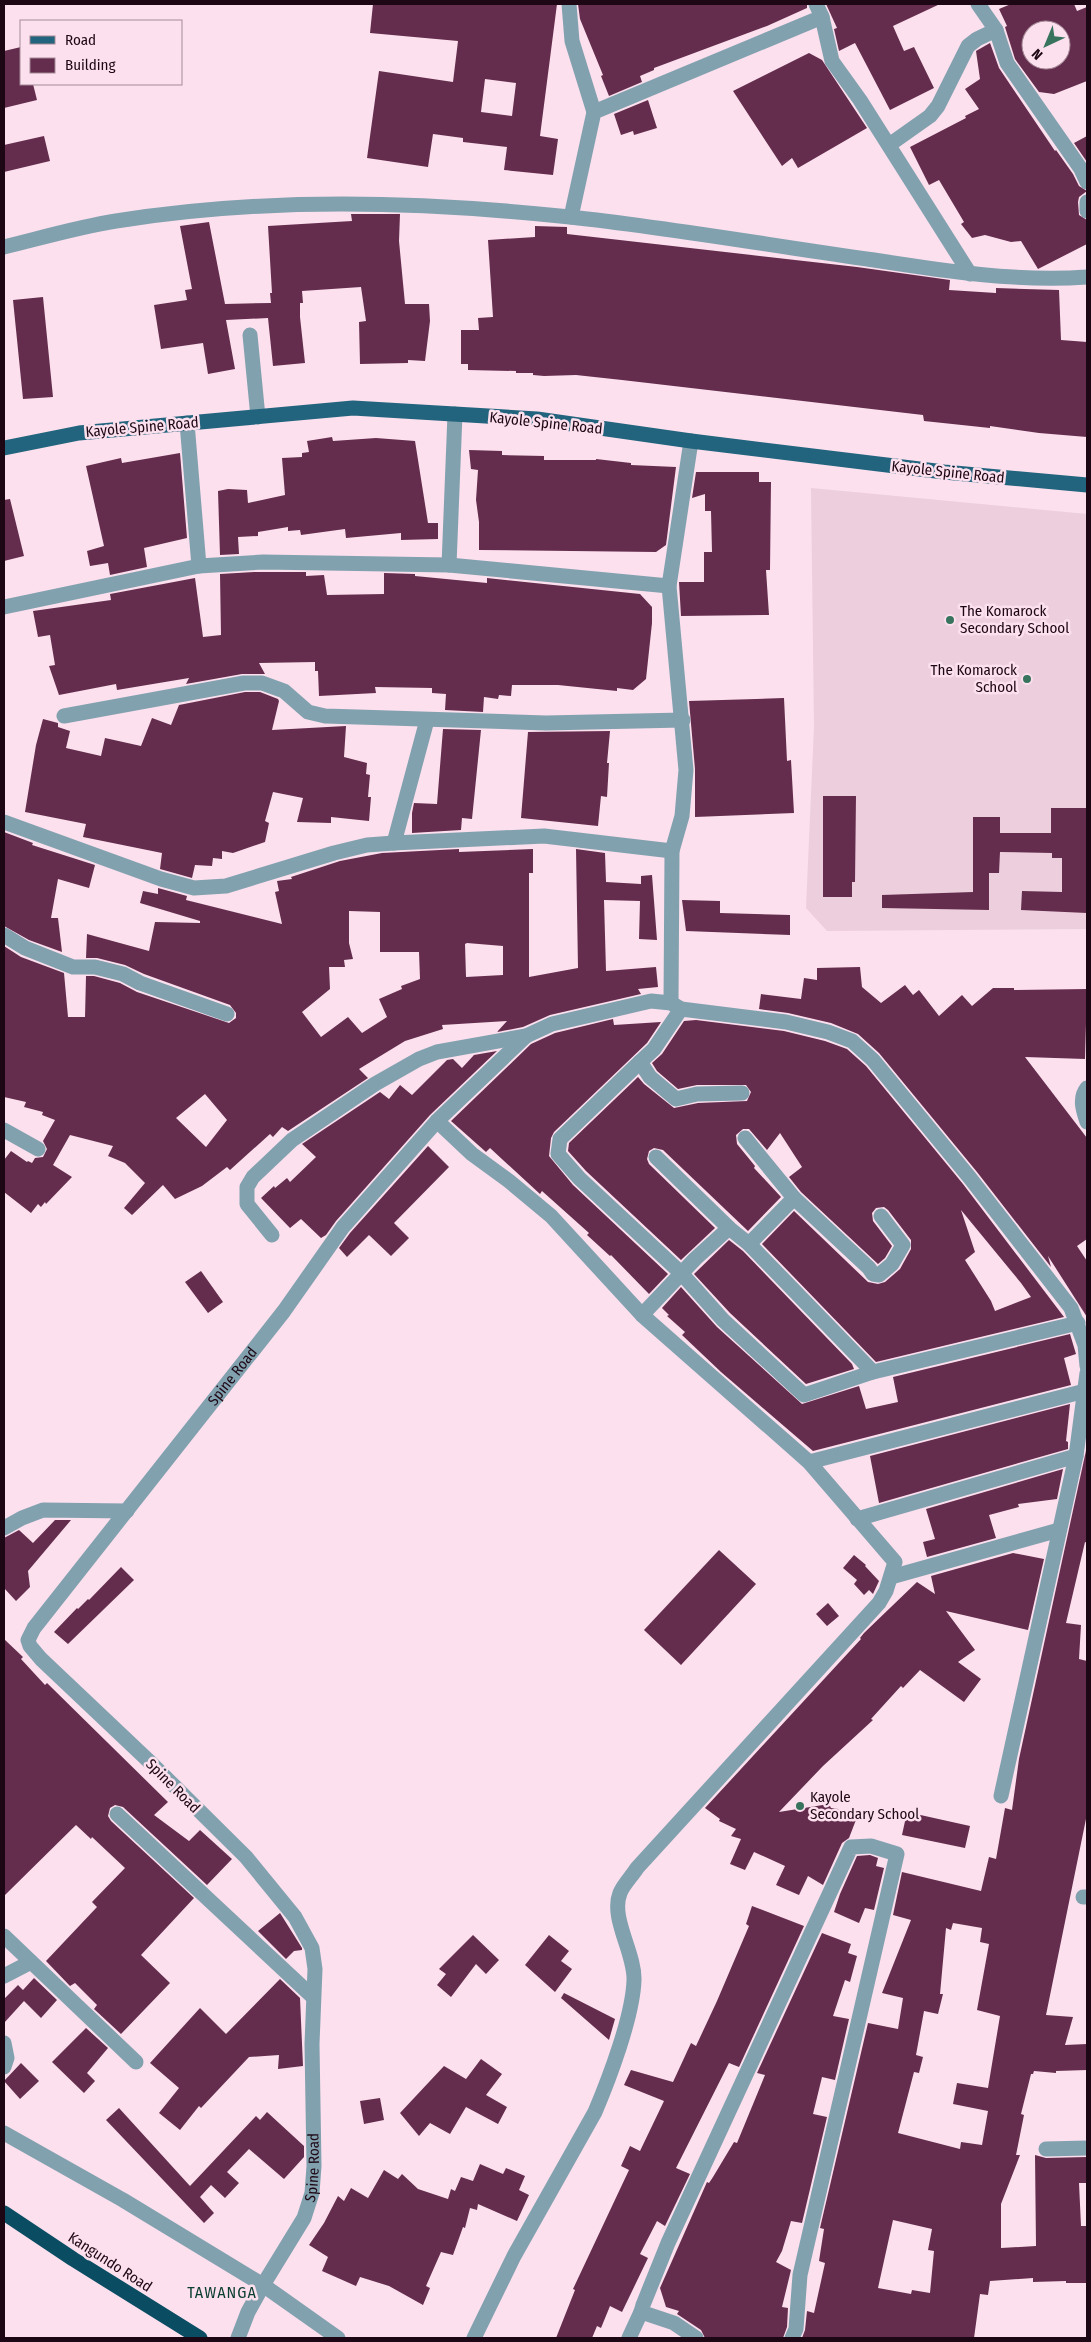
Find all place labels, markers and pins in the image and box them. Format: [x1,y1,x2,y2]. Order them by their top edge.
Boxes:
place label: The Komarock Secondary School [960,602,1069,637]
marker: The Komarock Secondary School [944,614,956,626]
place label: The Komarock School [931,661,1017,696]
marker: The Komarock School [1021,673,1033,685]
place label: Kayole Secondary School [810,1788,919,1823]
marker: Kayole Secondary School [794,1800,806,1812]

